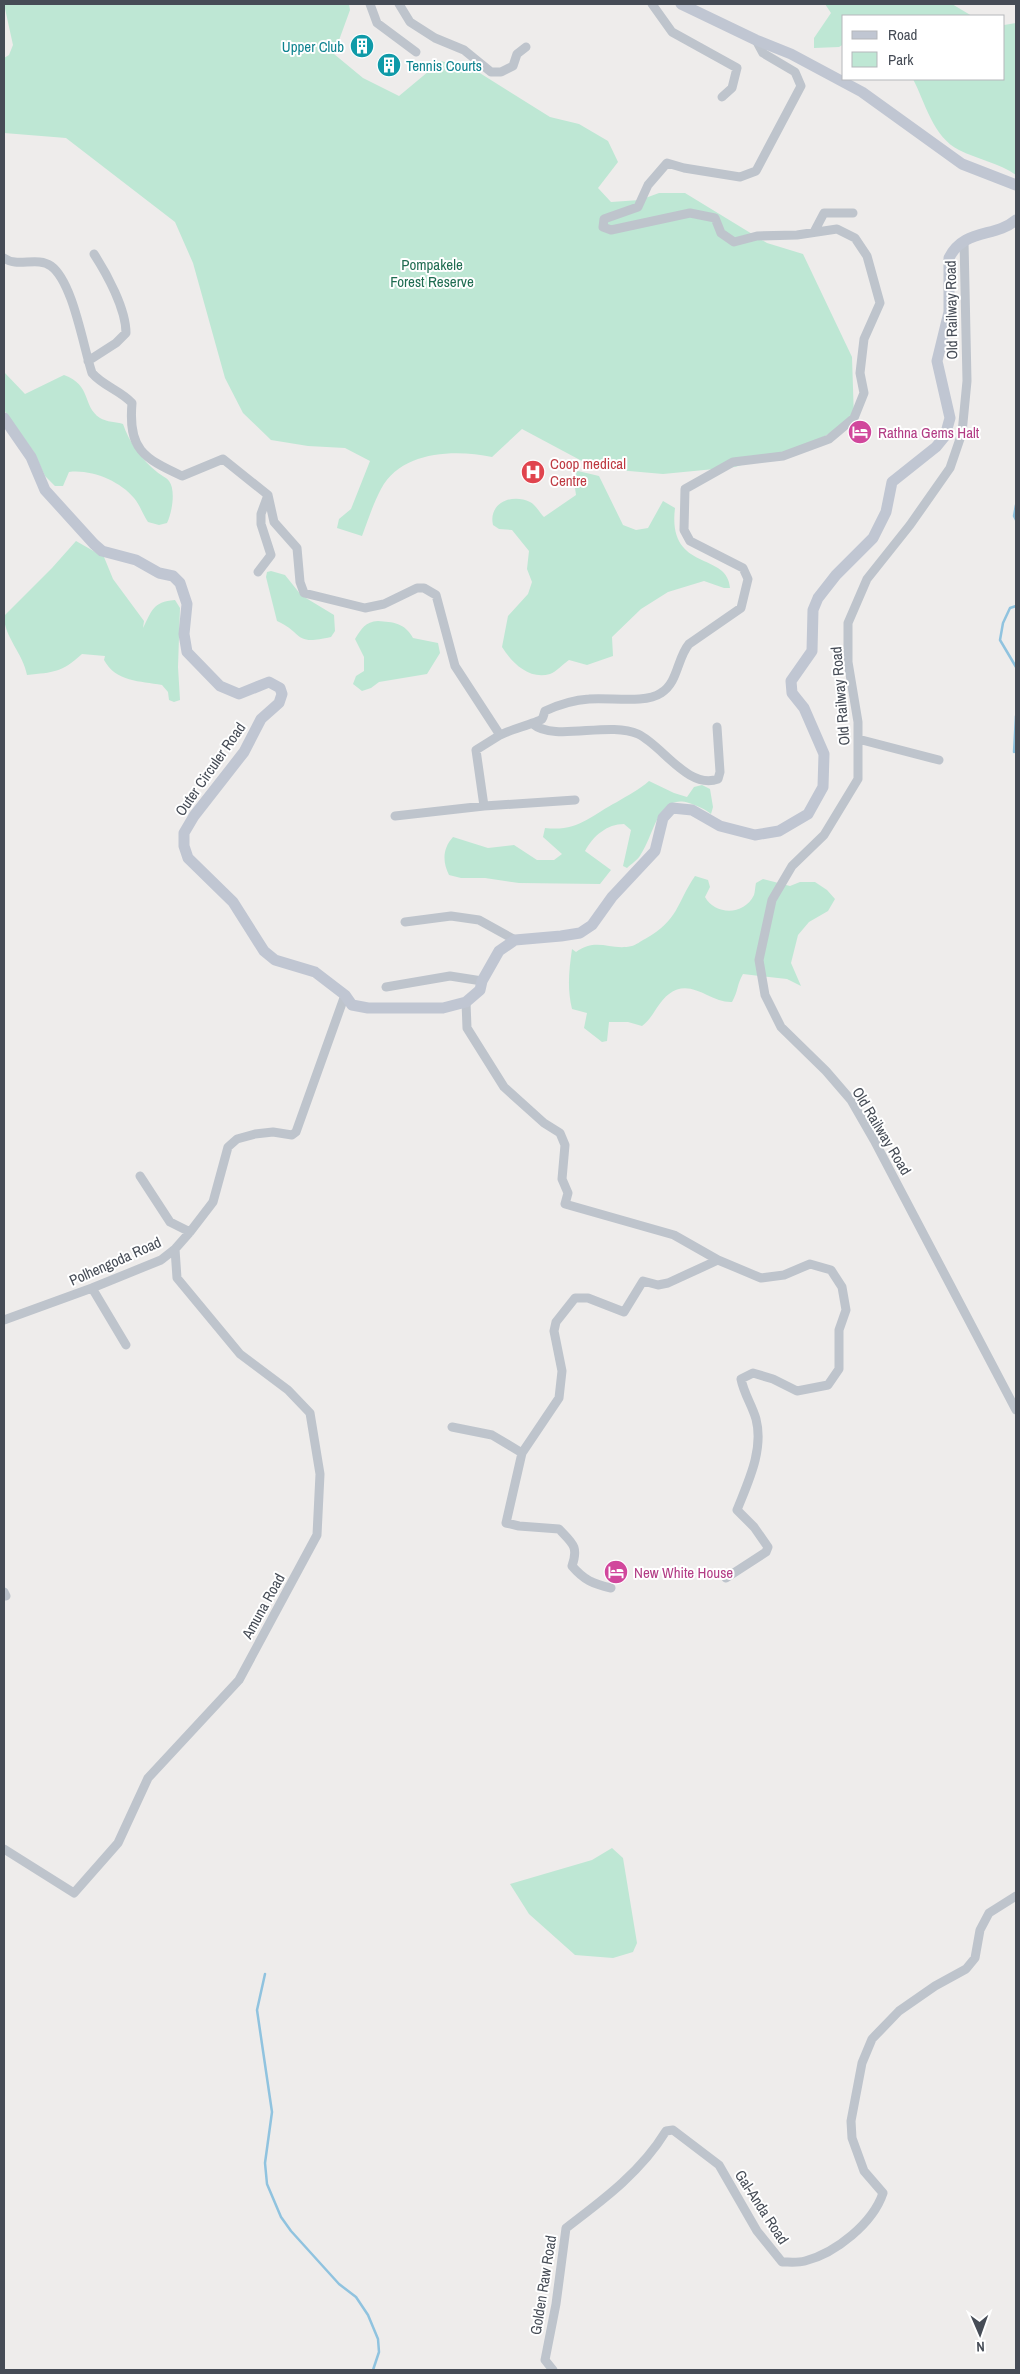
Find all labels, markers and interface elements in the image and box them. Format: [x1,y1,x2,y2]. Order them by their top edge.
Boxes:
legend [842,15,1005,80]
text: Road [888,24,917,45]
building icon: Upper Club [349,33,375,59]
place label: Upper Club [282,36,344,57]
text: Park [888,49,914,70]
building icon: Tennis Courts [376,52,402,78]
place label: Tennis Courts [406,55,482,76]
park label: Pompakele Forest Reserve [390,254,474,292]
street label: Old Railway Road [940,260,962,360]
hotel icon: Rathna Gems Halt [847,419,873,445]
place label: Rathna Gems Halt [878,422,980,443]
place label: Coop medical Centre [550,453,626,491]
hospital icon: Coop medical Centre [520,459,546,485]
street label: Old Railway Road [825,646,855,746]
street label: Outer Circuler Road [170,718,250,820]
street label: Old Railway Road [847,1083,917,1179]
street label: Polhengoda Road [66,1231,164,1291]
hotel icon: New White House [603,1559,629,1585]
place label: New White House [634,1562,733,1583]
street label: Amuna Road [236,1570,290,1643]
street label: Gal-Anda Road [730,2166,794,2248]
street label: Golden Raw Road [525,2234,561,2336]
north arrow [955,2309,1005,2359]
text: N [976,2338,985,2356]

